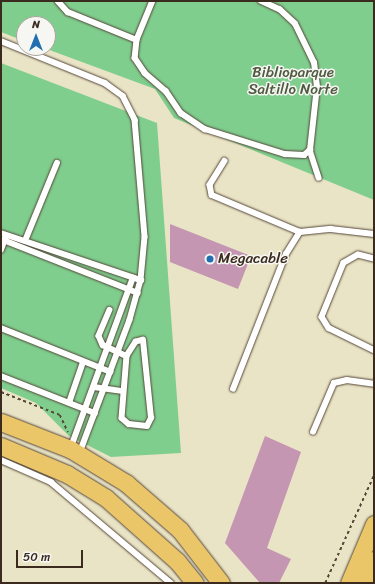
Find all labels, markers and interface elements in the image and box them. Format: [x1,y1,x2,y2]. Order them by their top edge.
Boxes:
text: N [32,15,40,34]
north arrow [16,16,56,56]
park label: Biblioparque Saltillo Norte [248,63,338,98]
place label: Megacable [218,250,288,268]
marker: Megacable [205,254,215,264]
scale bar [18,542,85,568]
text: 50 m [23,546,50,568]

